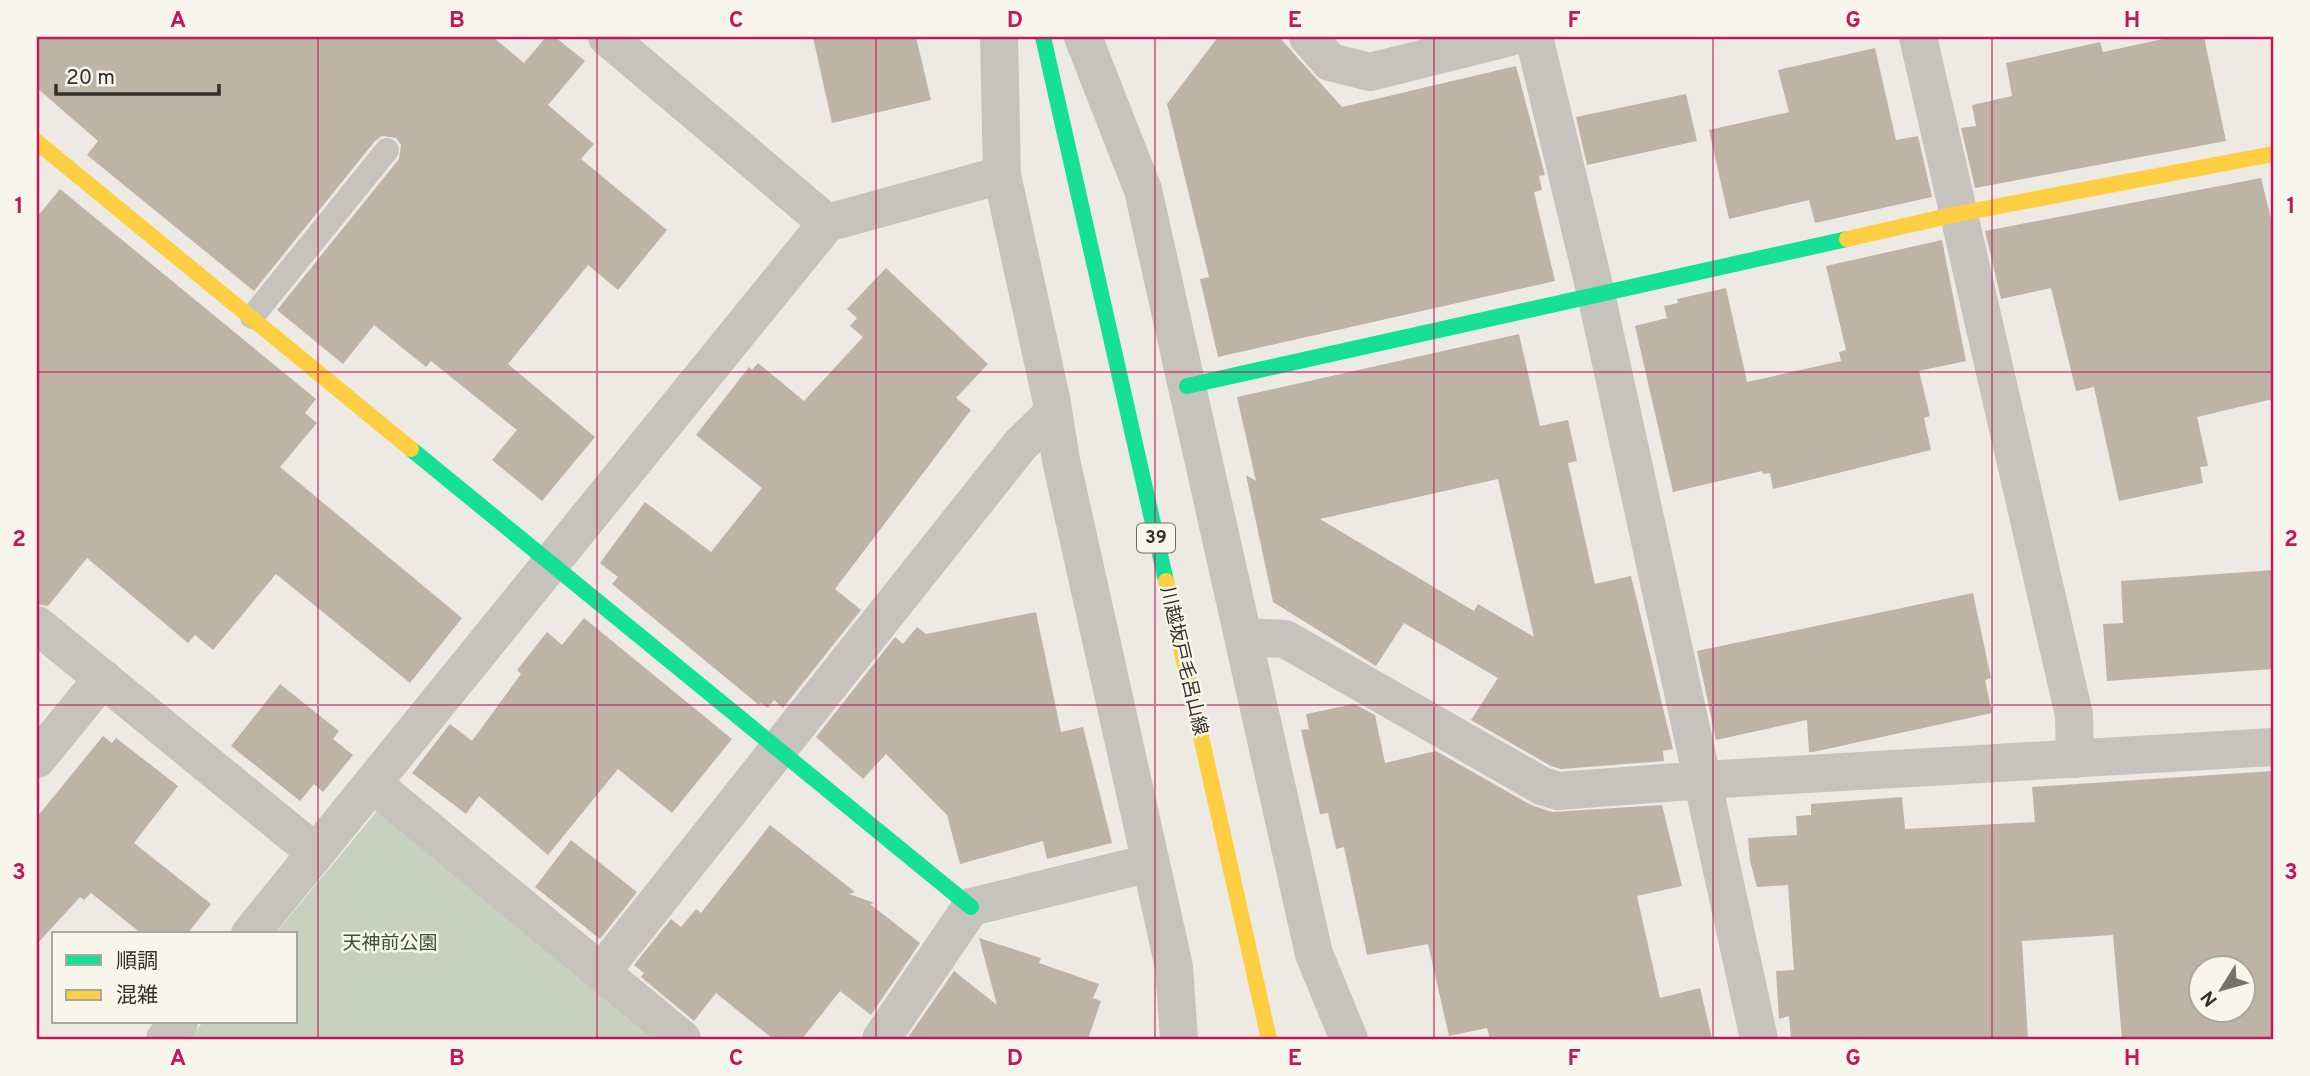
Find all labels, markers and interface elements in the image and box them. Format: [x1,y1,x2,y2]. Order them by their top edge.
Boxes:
text: A [170,7,186,36]
text: B [449,7,465,36]
text: C [729,7,743,36]
text: D [1007,7,1023,36]
text: E [1288,7,1302,36]
text: F [1567,7,1581,36]
text: G [1845,7,1861,36]
text: H [2124,7,2140,36]
scale bar [56,52,219,96]
text: 20 m [66,65,115,92]
text: 1 [14,193,24,222]
text: 1 [2286,193,2296,222]
road number: 39 [1137,524,1175,552]
text: 2 [12,526,26,555]
text: 2 [2284,526,2298,555]
street label: 川越坂戸毛呂山線 [1154,584,1212,738]
text: 3 [12,859,26,888]
text: 3 [2284,859,2298,888]
legend [52,932,298,1024]
park label: 天神前公園 [342,932,438,956]
text: 順調 [116,949,158,976]
north arrow [2188,954,2258,1024]
text: 混雑 [116,983,158,1010]
text: N [2196,985,2224,1011]
text: A [170,1045,186,1074]
text: B [449,1045,465,1074]
text: C [729,1045,743,1074]
text: D [1007,1045,1023,1074]
text: E [1288,1045,1302,1074]
text: F [1567,1045,1581,1074]
text: G [1845,1045,1861,1074]
text: H [2124,1045,2140,1074]

